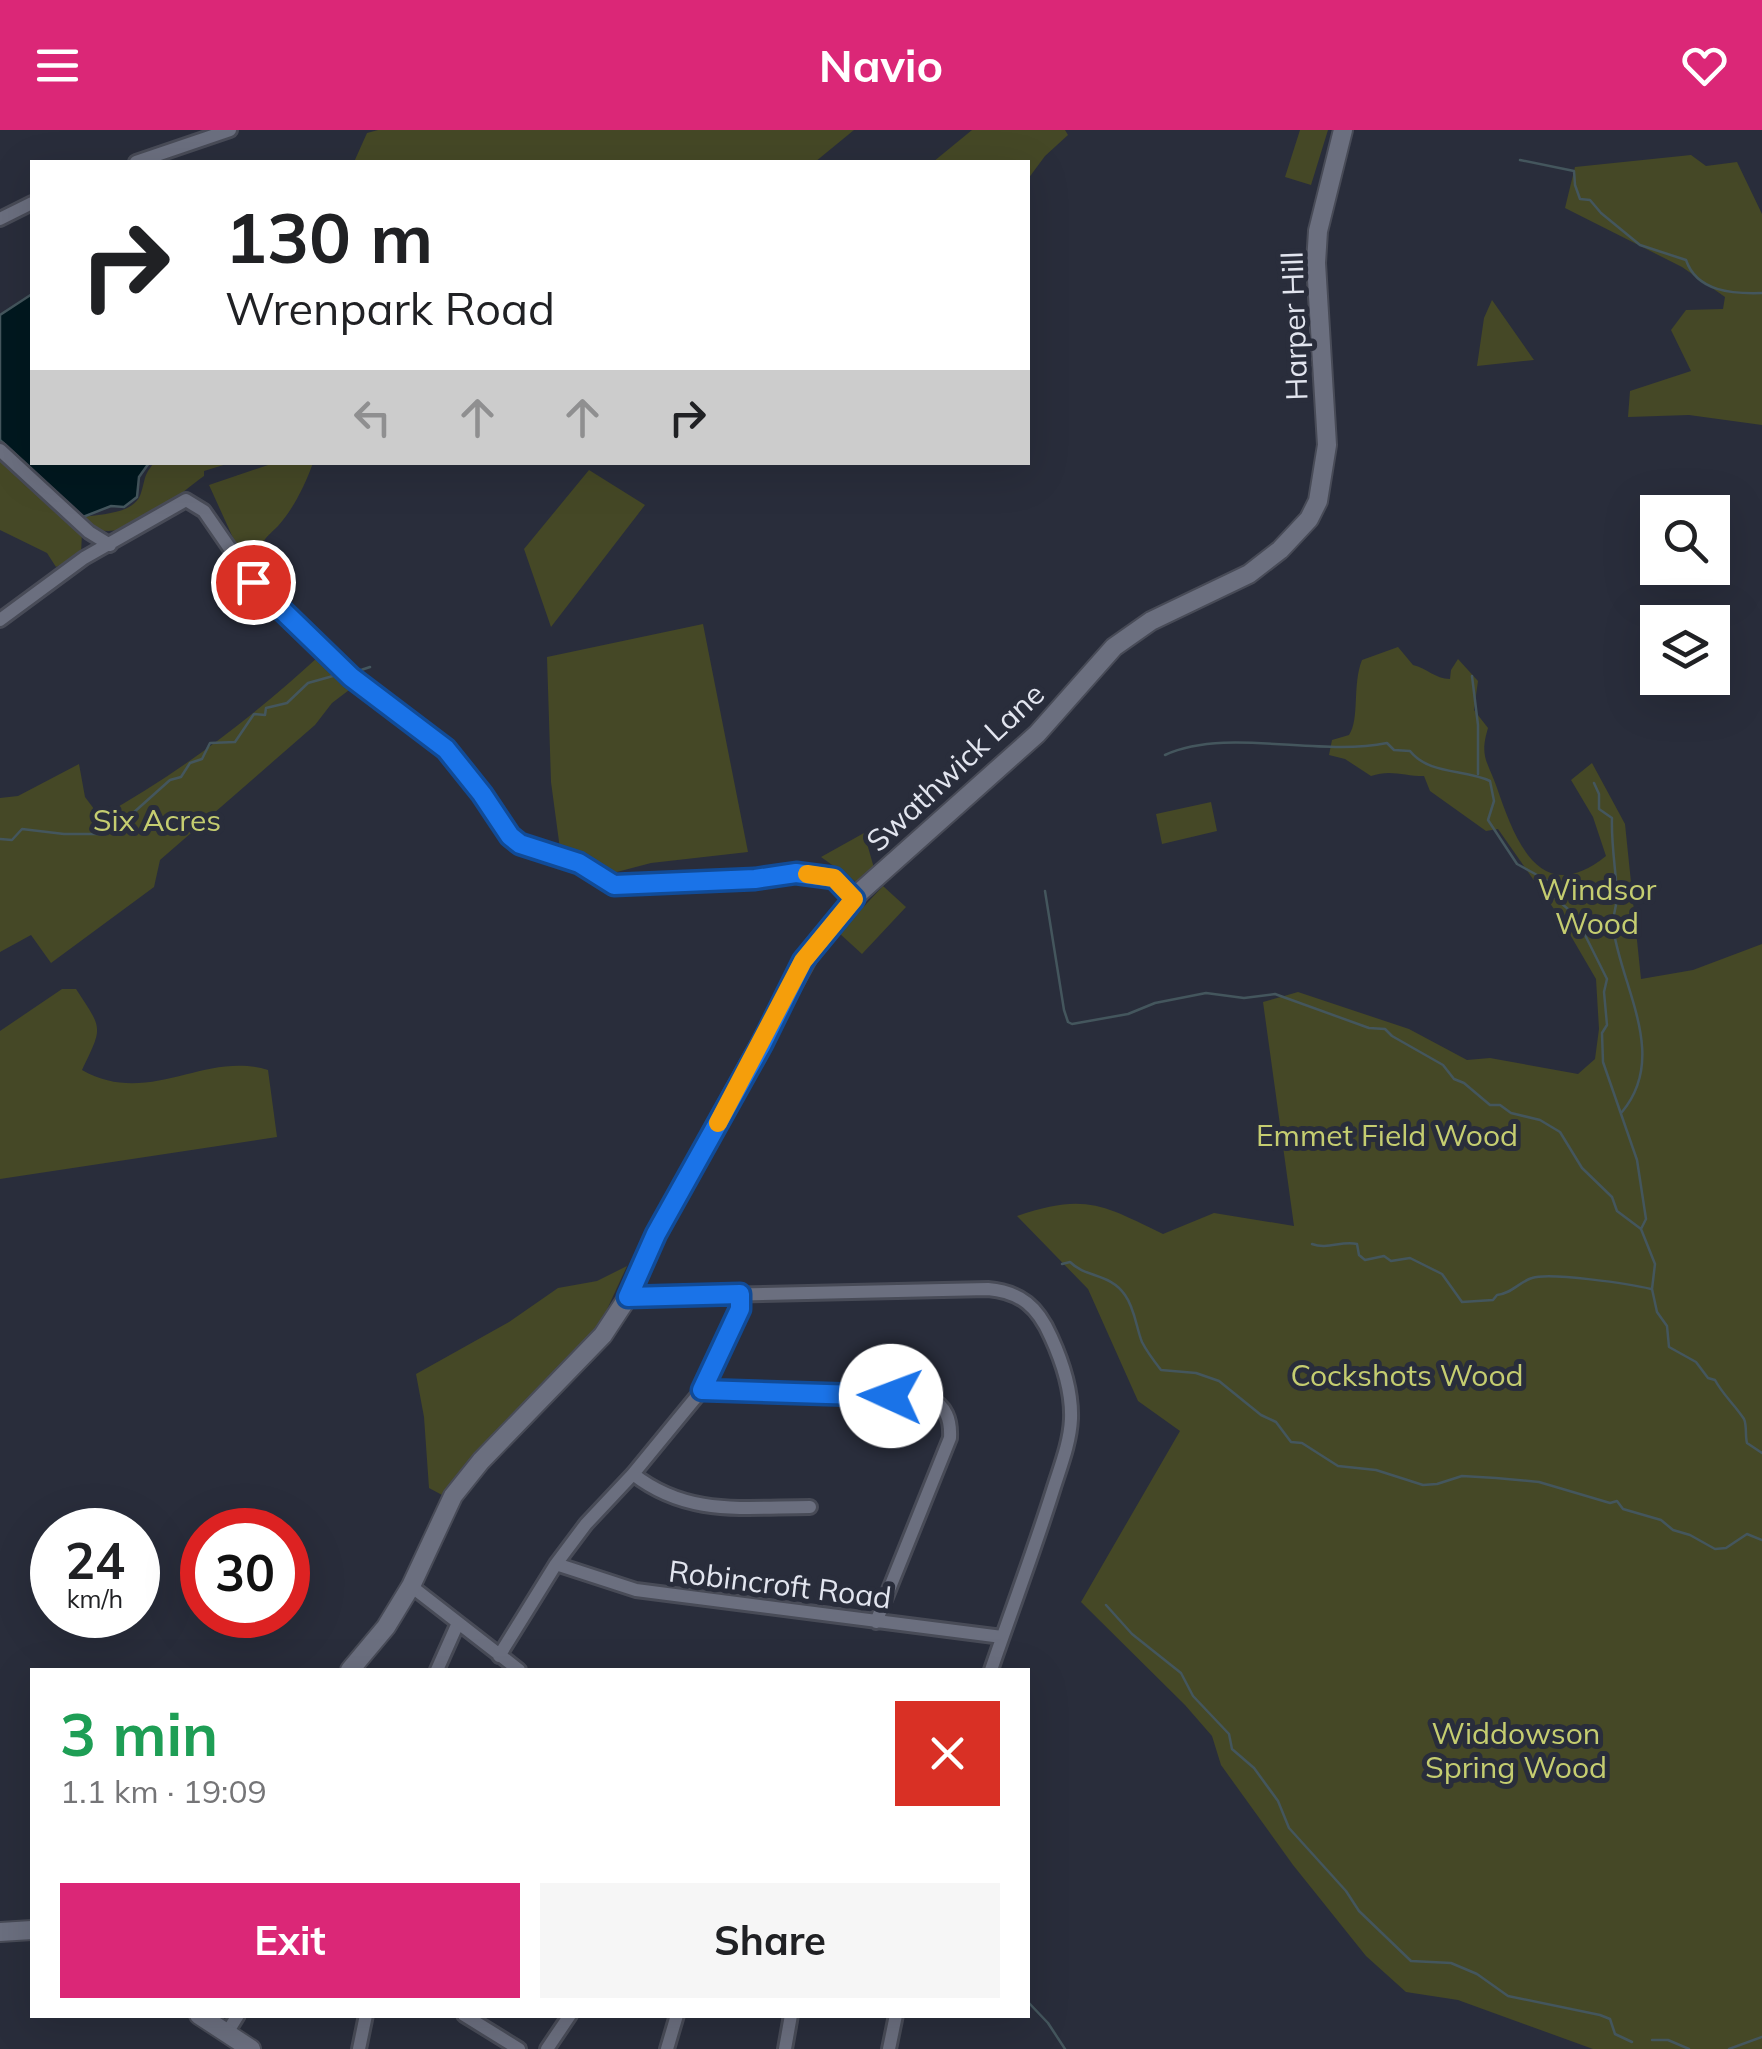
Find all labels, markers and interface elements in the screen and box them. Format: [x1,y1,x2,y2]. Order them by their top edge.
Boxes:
text: Navio [819,37,943,93]
icon: menu [30,38,85,93]
icon: heart [1677,38,1732,93]
text: 130 m [225,193,433,281]
icon: right [60,200,190,330]
street label: Harper Hill [1272,251,1316,401]
text: Wrenpark Road [225,280,555,336]
icon: left [345,390,400,445]
icon: ahead [450,390,505,445]
icon: ahead [555,390,610,445]
icon: right [660,390,715,445]
map controls [1640,495,1730,695]
button: search [1640,495,1730,585]
pin [211,540,296,625]
icon: arrive [226,555,281,610]
button: layers [1640,605,1730,695]
street label: Swathwick Lane [858,675,1052,859]
park label: Six Acres [93,801,221,839]
park label: Windsor Wood [1538,870,1657,942]
park label: Emmet Field Wood [1256,1116,1518,1154]
position arrow [839,1344,943,1448]
park label: Cockshots Wood [1290,1356,1524,1394]
speed limit sign: 30 [180,1508,310,1638]
text: 24 [65,1529,125,1592]
street label: Robincroft Road [666,1551,894,1617]
text: km/h [67,1583,123,1614]
text: 3 min [60,1696,218,1771]
button: close [895,1701,1000,1806]
park label: Widdowson Spring Wood [1425,1714,1607,1786]
text: 1.1 km · 19:09 [60,1771,267,1811]
button: Exit [60,1883,520,1998]
button: Share [540,1883,1000,1998]

